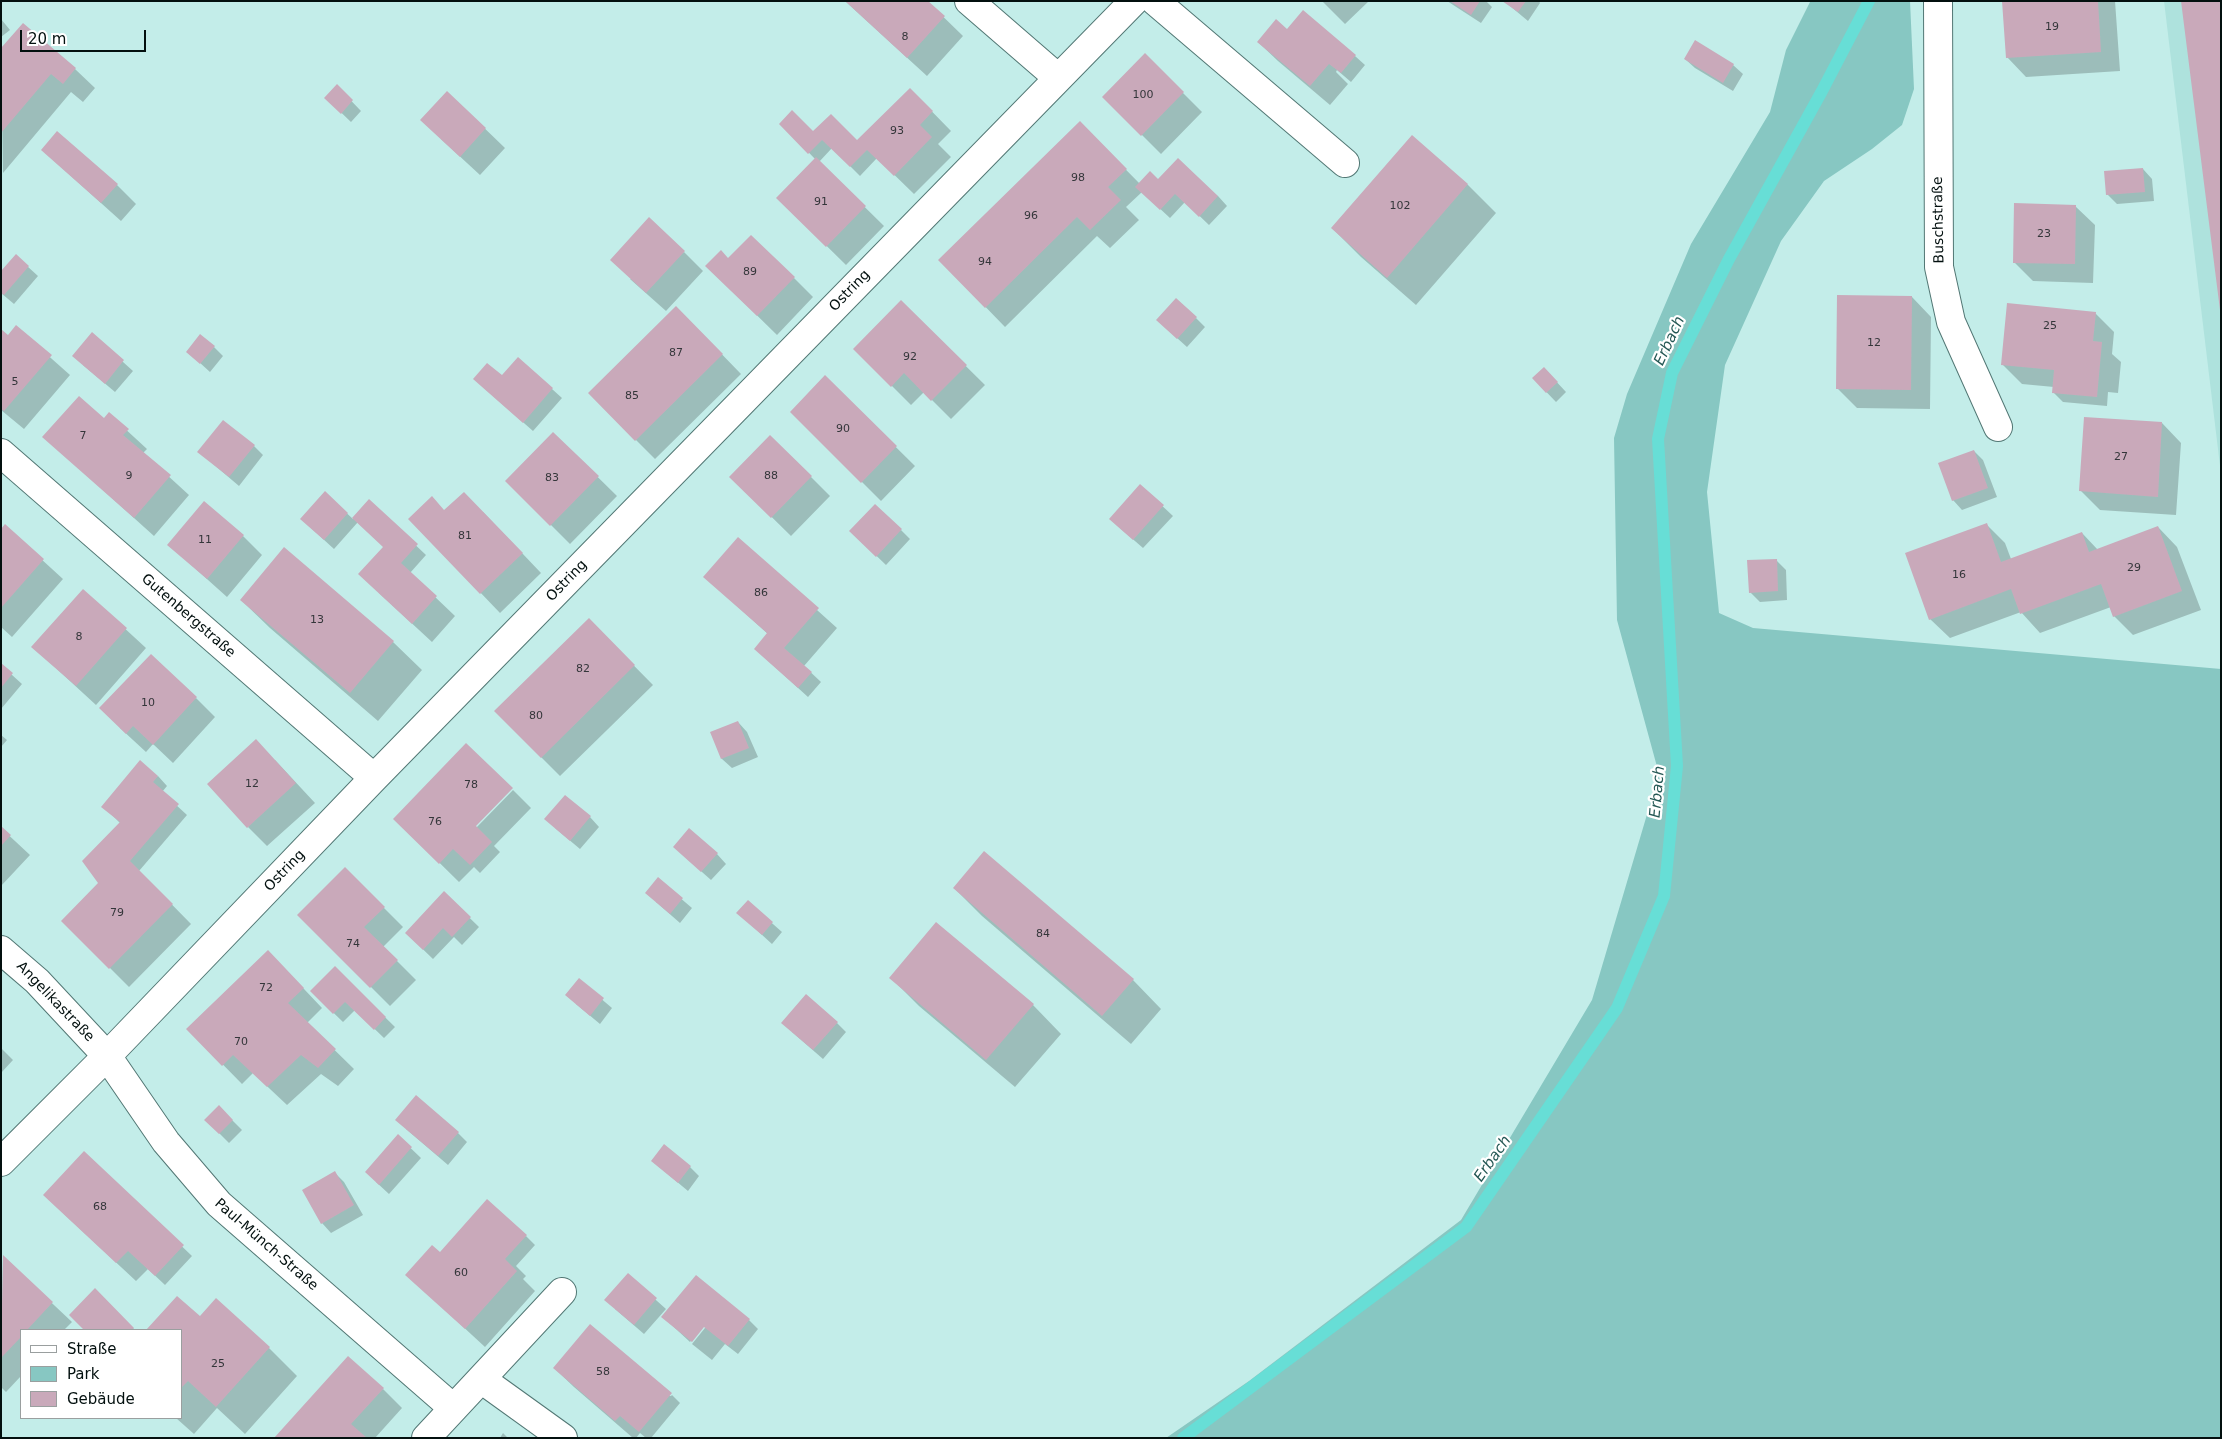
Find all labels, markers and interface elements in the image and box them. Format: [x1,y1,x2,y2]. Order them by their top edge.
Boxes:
scale bar [22,20,149,52]
house number: 19 [2045,20,2059,34]
text: 20 m [28,30,66,48]
house number: 8 [902,30,908,44]
house number: 100 [1133,88,1153,102]
house number: 93 [890,124,904,138]
house number: 98 [1071,171,1085,185]
street label: Buschstraße [1930,176,1948,264]
house number: 91 [814,195,828,209]
house number: 102 [1390,199,1410,213]
house number: 96 [1024,209,1038,223]
house number: 23 [2037,227,2051,241]
house number: 94 [978,255,992,269]
house number: 89 [743,265,757,279]
street label: Ostring [826,267,874,315]
water label: Erbach [1651,314,1689,368]
house number: 25 [2043,319,2057,333]
house number: 12 [1867,336,1881,350]
house number: 87 [669,346,683,360]
house number: 92 [903,350,917,364]
house number: 5 [12,375,18,389]
house number: 85 [625,389,639,403]
house number: 90 [836,422,850,436]
house number: 7 [80,429,86,443]
house number: 27 [2114,450,2128,464]
house number: 9 [126,469,132,483]
house number: 88 [764,469,778,483]
house number: 83 [545,471,559,485]
house number: 81 [458,529,472,543]
house number: 11 [198,533,212,547]
street label: Ostring [543,557,591,605]
house number: 29 [2127,561,2141,575]
house number: 16 [1952,568,1966,582]
street label: Gutenbergstraße [138,571,238,661]
house number: 86 [754,586,768,600]
house number: 13 [310,613,324,627]
house number: 8 [76,630,82,644]
house number: 82 [576,662,590,676]
house number: 10 [141,696,155,710]
house number: 80 [529,709,543,723]
water label: Erbach [1647,765,1669,819]
house number: 12 [245,777,259,791]
house number: 78 [464,778,478,792]
house number: 76 [428,815,442,829]
street label: Ostring [261,847,309,895]
house number: 79 [110,906,124,920]
house number: 84 [1036,927,1050,941]
house number: 74 [346,937,360,951]
street label: Angelikastraße [13,959,97,1045]
house number: 72 [259,981,273,995]
house number: 70 [234,1035,248,1049]
water label: Erbach [1471,1132,1515,1186]
street label: Paul-Münch-Straße [211,1195,321,1295]
house number: 68 [93,1200,107,1214]
house number: 60 [454,1266,468,1280]
legend [20,1329,182,1419]
text: Straße [67,1340,116,1358]
house number: 25 [211,1357,225,1371]
text: Park [67,1365,99,1383]
house number: 58 [596,1365,610,1379]
text: Gebäude [67,1390,135,1408]

